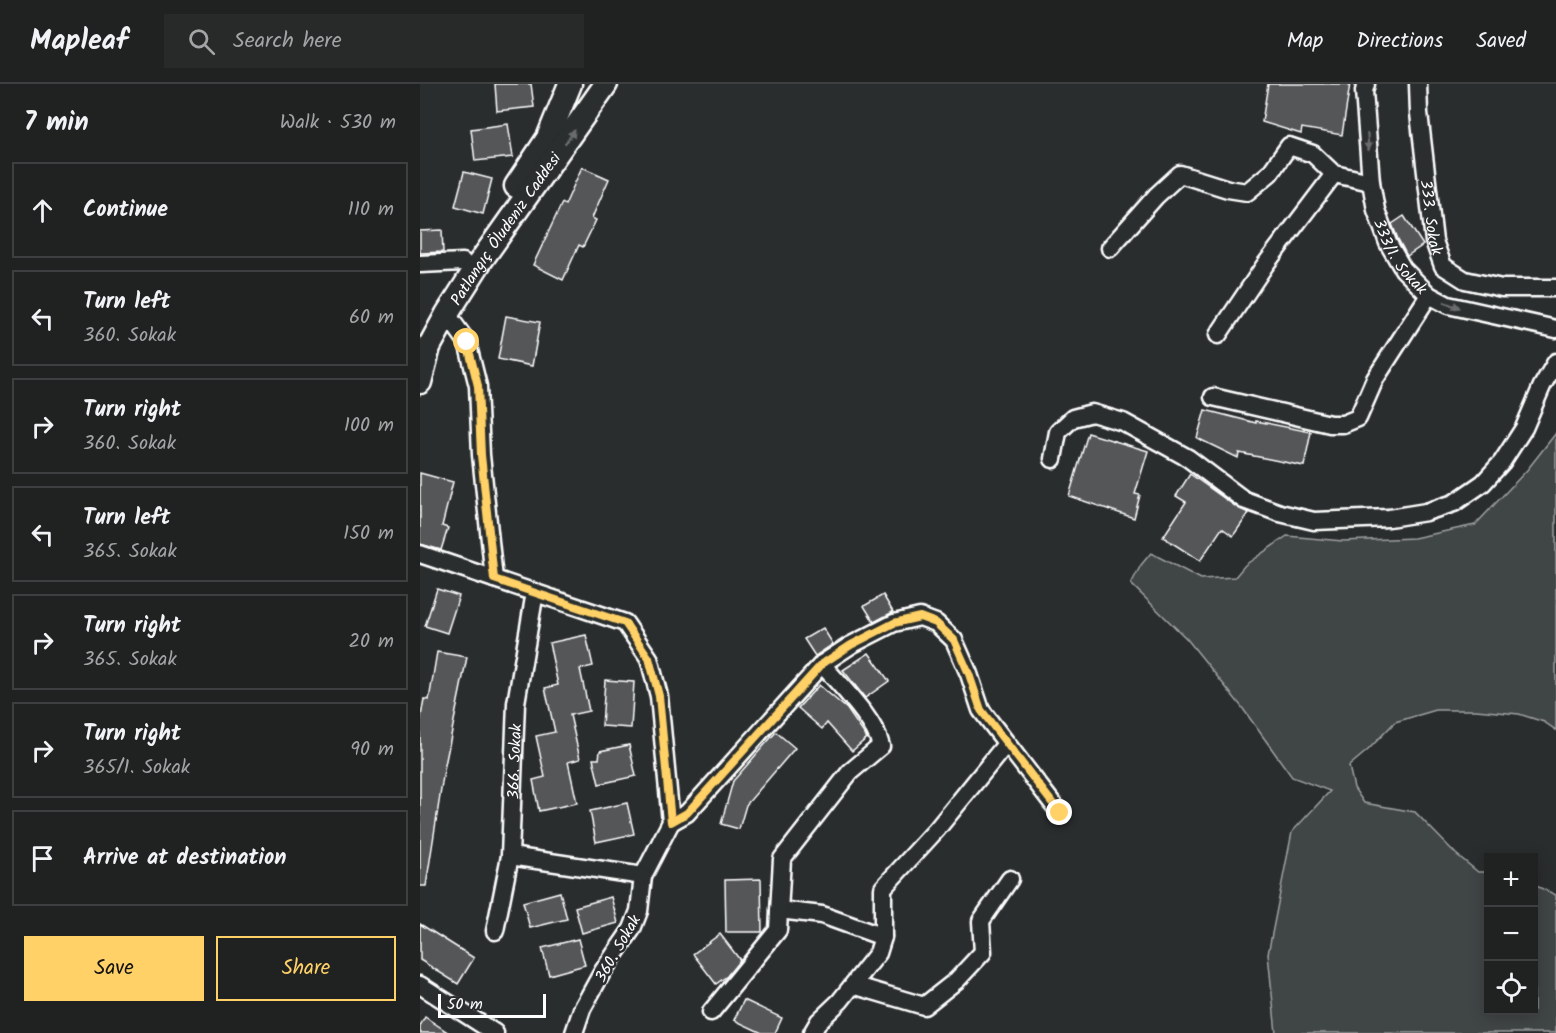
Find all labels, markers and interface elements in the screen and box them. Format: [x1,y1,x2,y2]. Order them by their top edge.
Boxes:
search box [164,14,584,68]
text: Mapleaf [30,19,128,64]
text: Search here [233,24,342,59]
icon: search [185,25,218,58]
text: Map [1287,25,1323,58]
text: Directions [1356,25,1443,58]
text: Saved [1476,25,1526,58]
text: 7 min [24,102,89,144]
text: Walk · 530 m [280,107,396,139]
one-way arrow [564,129,576,145]
one-way arrow [1363,133,1373,152]
street label: Patlangıç Öludeniz Caddesi [445,147,569,311]
street label: 333. Sokak [1413,178,1449,259]
text: Continue [83,193,168,228]
icon: ahead [26,194,59,227]
text: 110 m [348,194,394,226]
street label: 333/1. Sokak [1366,215,1433,301]
text: Turn left [83,285,170,320]
one-way arrow [1443,301,1461,311]
icon: left [26,302,59,335]
text: 60 m [349,302,394,334]
text: 360. Sokak [83,320,176,352]
route start [453,328,479,354]
text: Turn right [83,393,181,428]
icon: right [26,410,59,443]
text: 100 m [344,410,394,442]
text: 360. Sokak [83,428,176,460]
text: Turn left [83,501,170,536]
icon: left [26,518,59,551]
text: 150 m [343,518,394,550]
text: 365. Sokak [83,536,177,568]
text: Turn right [83,609,181,644]
icon: right [26,626,59,659]
text: 20 m [348,626,394,658]
text: 365. Sokak [83,644,177,676]
text: Turn right [83,717,181,752]
street label: 366. Sokak [501,723,529,800]
icon: right [26,734,59,767]
text: 90 m [350,734,394,766]
text: 365/1. Sokak [83,752,190,784]
route end [1046,799,1072,825]
text: Arrive at destination [83,841,286,876]
icon: arrive [26,842,59,875]
map controls [1484,853,1538,1015]
button: + [1484,853,1538,907]
button: − [1484,907,1538,961]
street label: 360. Sokak [589,910,648,987]
button: Save [24,936,204,1001]
button: Share [216,936,396,1001]
button: locate [1484,961,1538,1015]
scale bar [438,991,546,1018]
text: 50 m [447,992,483,1017]

